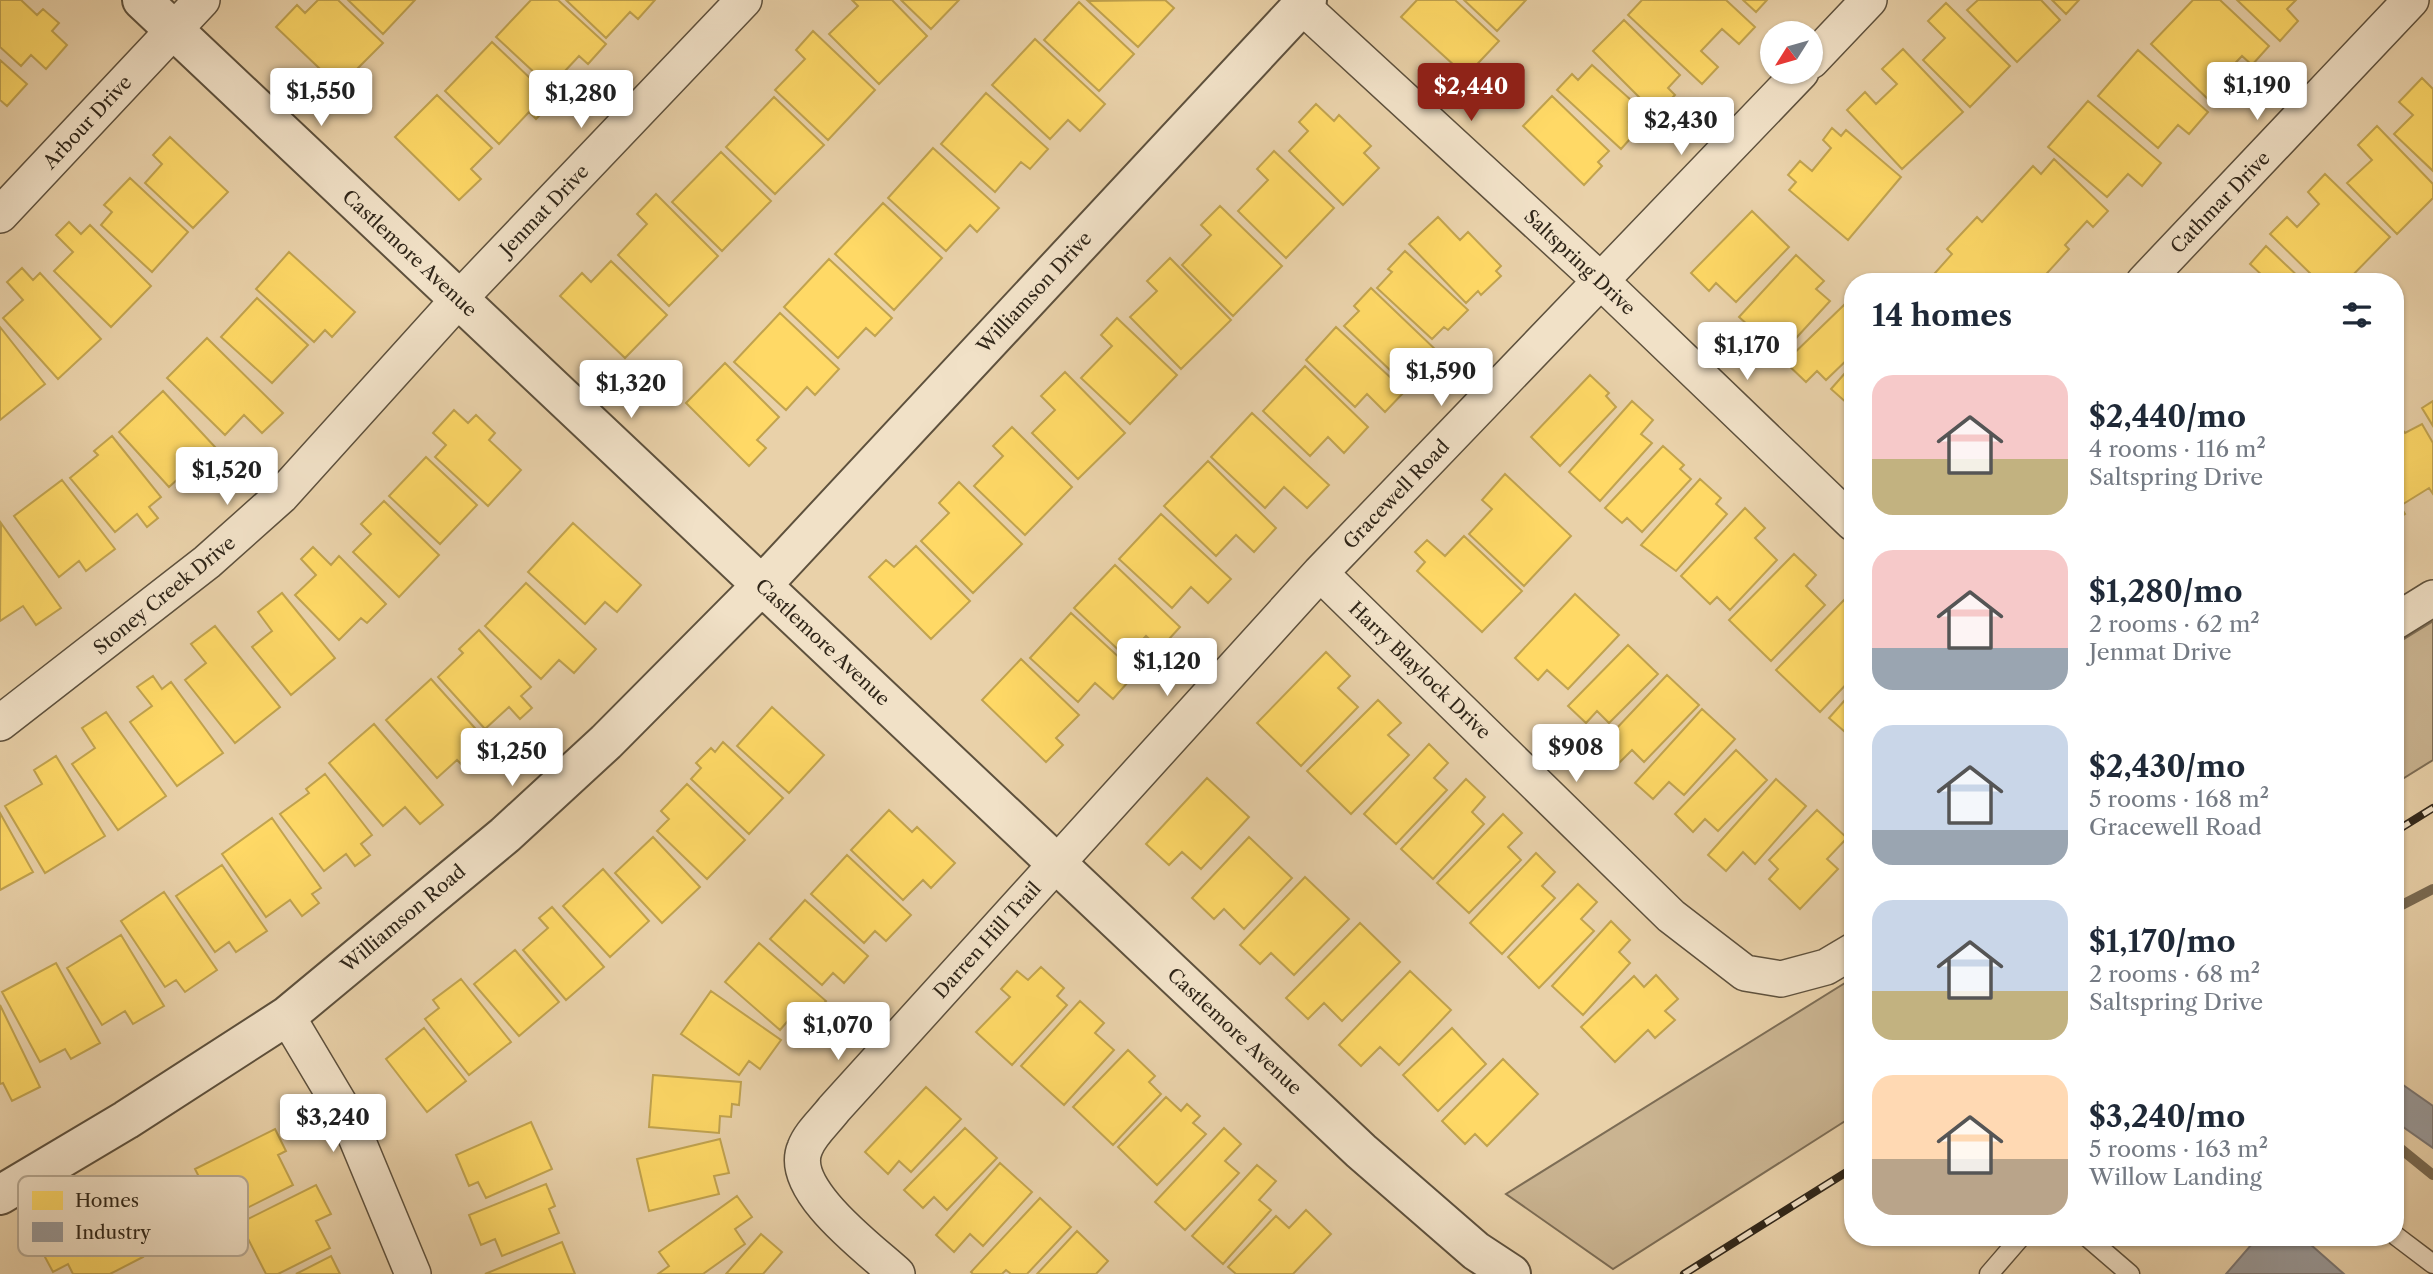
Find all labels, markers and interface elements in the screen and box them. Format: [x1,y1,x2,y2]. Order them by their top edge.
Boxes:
north arrow [1760,21,1824,84]
map controls [1760,21,1823,84]
pin: $1,190 [2200,62,2314,122]
pin: $2,440 [1414,64,1528,123]
pin: $1,550 [264,68,378,128]
street label: Arbour Drive [38,71,136,174]
pin: $1,280 [524,71,638,130]
text: $1,190 [2223,71,2291,99]
text: $2,440 [1434,72,1508,100]
text: $1,550 [286,77,356,105]
text: $1,280 [545,79,617,107]
pin: $2,430 [1624,97,1738,157]
text: $2,430 [1644,106,1718,134]
street label: Cathmar Drive [2166,147,2275,258]
street label: Jenmat Drive [493,160,594,263]
street label: Castlemore Avenue [338,185,482,322]
street label: Saltspring Drive [1519,205,1640,320]
street label: Williamson Drive [972,227,1097,359]
icon: filters [2338,296,2376,334]
text: 14 homes [1872,297,2012,334]
pin: $1,170 [1690,322,1804,382]
text: $1,170 [1714,331,1780,359]
pin: $1,590 [1384,348,1498,408]
text: $1,590 [1406,357,1476,385]
pin: $1,320 [574,360,688,420]
text: $1,320 [596,369,666,397]
text: $2,440/mo [2089,398,2246,435]
icon: home [1928,403,2012,487]
street label: Gracewell Road [1339,435,1455,554]
text: 4 rooms · 116 m² [2089,435,2266,463]
pin: $1,520 [170,448,284,507]
text: $1,520 [192,456,262,484]
text: Saltspring Drive [2089,463,2263,491]
street label: Stoney Creek Drive [89,531,240,660]
text: $1,280/mo [2089,573,2243,610]
street label: Castlemore Avenue [751,574,895,711]
icon: home [1928,578,2012,662]
street label: Harry Blaylock Drive [1344,597,1495,744]
text: 2 rooms · 62 m² [2089,610,2260,638]
pin: $1,120 [1110,638,1224,698]
text: Jenmat Drive [2089,638,2232,666]
text: $1,120 [1133,647,1201,675]
pin: $908 [1535,724,1617,784]
pin: $1,250 [455,728,569,788]
text: $908 [1548,733,1604,761]
text: $1,250 [477,737,547,765]
text: $2,430/mo [2089,748,2245,785]
icon: home [1928,753,2012,837]
text: 5 rooms · 168 m² [2089,785,2269,813]
text: Gracewell Road [2089,813,2262,841]
street label: Williamson Road [336,859,470,978]
street label: Darren Hill Trail [929,877,1046,1003]
text: $1,170/mo [2089,923,2235,960]
icon: home [1928,928,2012,1012]
text: 2 rooms · 68 m² [2089,960,2260,988]
street label: Castlemore Avenue [1163,963,1307,1100]
text: Saltspring Drive [2089,988,2263,1016]
pin: $1,070 [781,1002,895,1062]
text: $1,070 [803,1011,873,1039]
pin: $3,240 [276,1094,390,1154]
text: $3,240/mo [2089,1098,2245,1135]
text: $3,240 [296,1103,370,1131]
icon: home [1928,1103,2012,1187]
text: 5 rooms · 163 m² [2089,1135,2268,1163]
text: Willow Landing [2089,1163,2262,1191]
legend [18,1176,248,1256]
text: Homes [75,1189,139,1212]
text: Industry [75,1221,151,1244]

